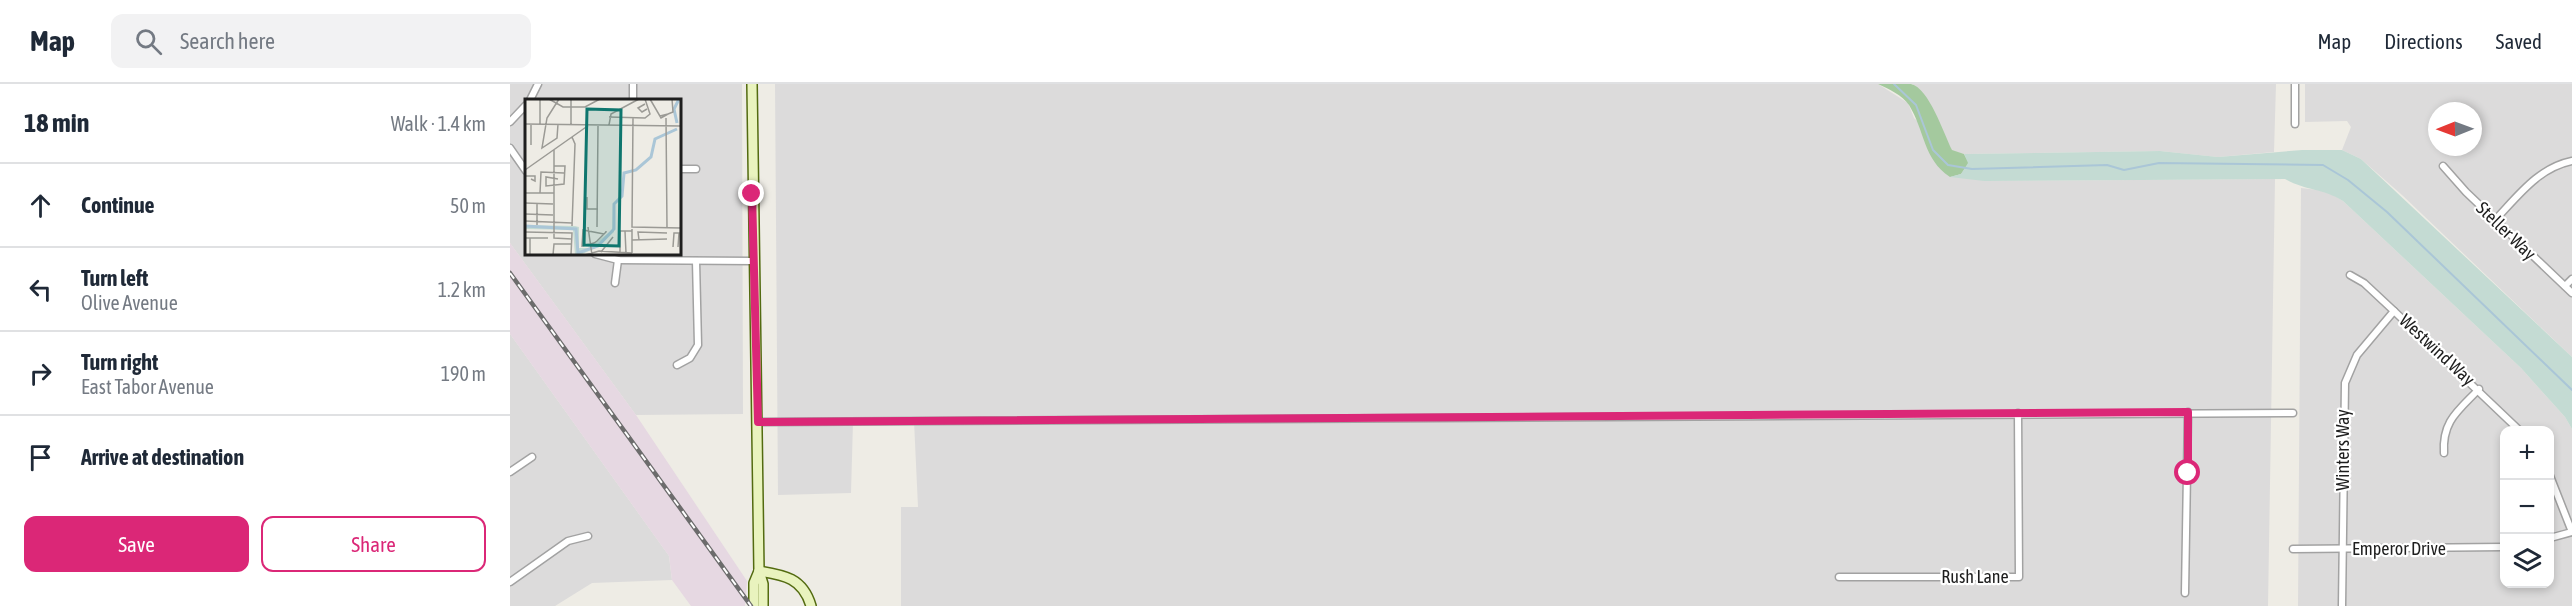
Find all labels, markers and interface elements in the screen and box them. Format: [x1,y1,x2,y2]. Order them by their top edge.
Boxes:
search box [111,14,531,68]
text: Map [30,25,75,57]
icon: search [132,25,165,58]
text: Search here [180,28,275,54]
text: Map [2317,29,2351,53]
text: Directions [2384,29,2463,53]
text: Saved [2496,29,2542,53]
inset map [525,99,681,255]
north arrow [2428,102,2482,156]
text: 18 min [24,108,89,138]
text: Walk · 1.4 km [391,112,486,135]
route end [738,180,764,206]
icon: ahead [24,189,57,222]
text: Continue [81,192,155,218]
text: 50 m [450,194,486,217]
street label: Steller Way [2472,197,2540,264]
text: Turn left [81,265,148,291]
icon: left [24,273,57,306]
text: 1.2 km [438,278,486,301]
text: Olive Avenue [81,291,178,314]
street label: Westwind Way [2395,310,2479,390]
text: Turn right [81,349,158,375]
icon: right [24,357,57,390]
text: 190 m [441,362,486,385]
text: East Tabor Avenue [81,375,214,398]
street label: Winters Way [2332,409,2353,491]
map controls [2500,426,2554,588]
button: + [2500,426,2554,480]
icon: arrive [24,441,57,474]
text: Arrive at destination [81,444,244,470]
route start [2174,459,2200,485]
button: − [2500,480,2554,534]
button: Save [24,516,249,572]
button: Share [261,516,486,572]
button: layers [2500,534,2554,588]
street label: Emperor Drive [2352,538,2446,559]
street label: Rush Lane [1941,566,2009,587]

